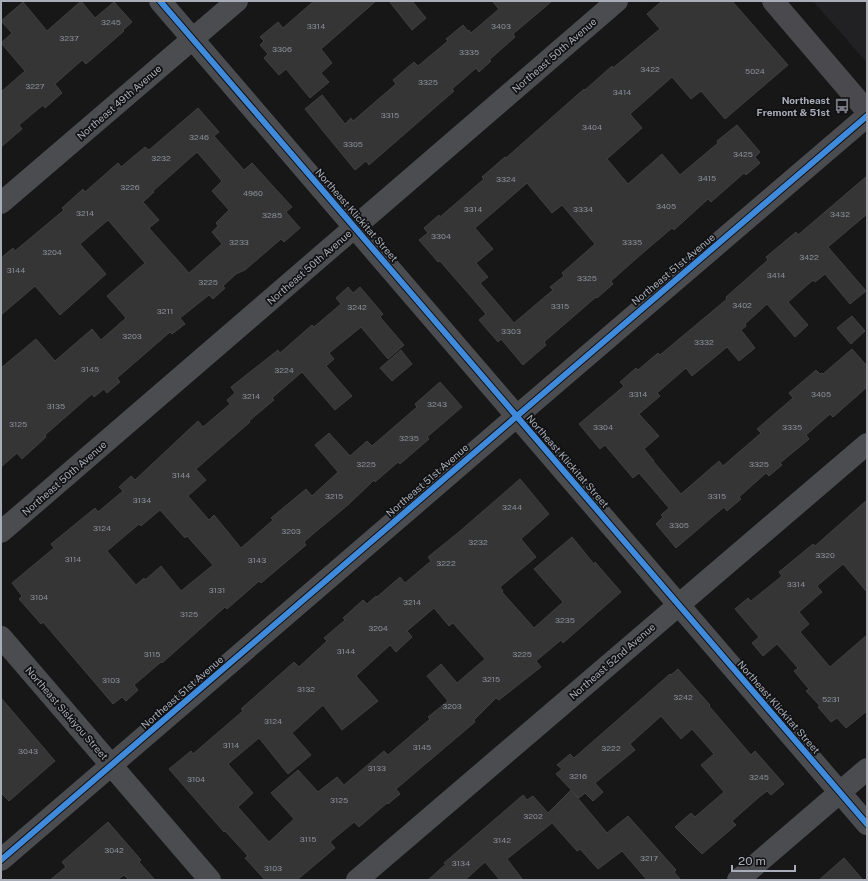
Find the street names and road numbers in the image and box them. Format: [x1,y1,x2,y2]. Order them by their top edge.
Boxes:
street label: Northeast 50th Avenue [509,15,599,95]
street label: Northeast 49th Avenue [74,62,164,142]
street label: Northeast Klickitat Street [313,166,401,264]
street label: Northeast 50th Avenue [264,227,354,307]
street label: Northeast 51st Avenue [629,230,717,307]
street label: Northeast Klickitat Street [524,412,612,510]
street label: Northeast 50th Avenue [19,438,109,518]
street label: Northeast 51st Avenue [383,441,471,519]
street label: Northeast 52nd Avenue [567,620,658,702]
street label: Northeast 51st Avenue [138,653,226,731]
street label: Northeast Klickitat Street [735,658,823,756]
street label: Northeast Siskiyou Street [23,664,111,762]

